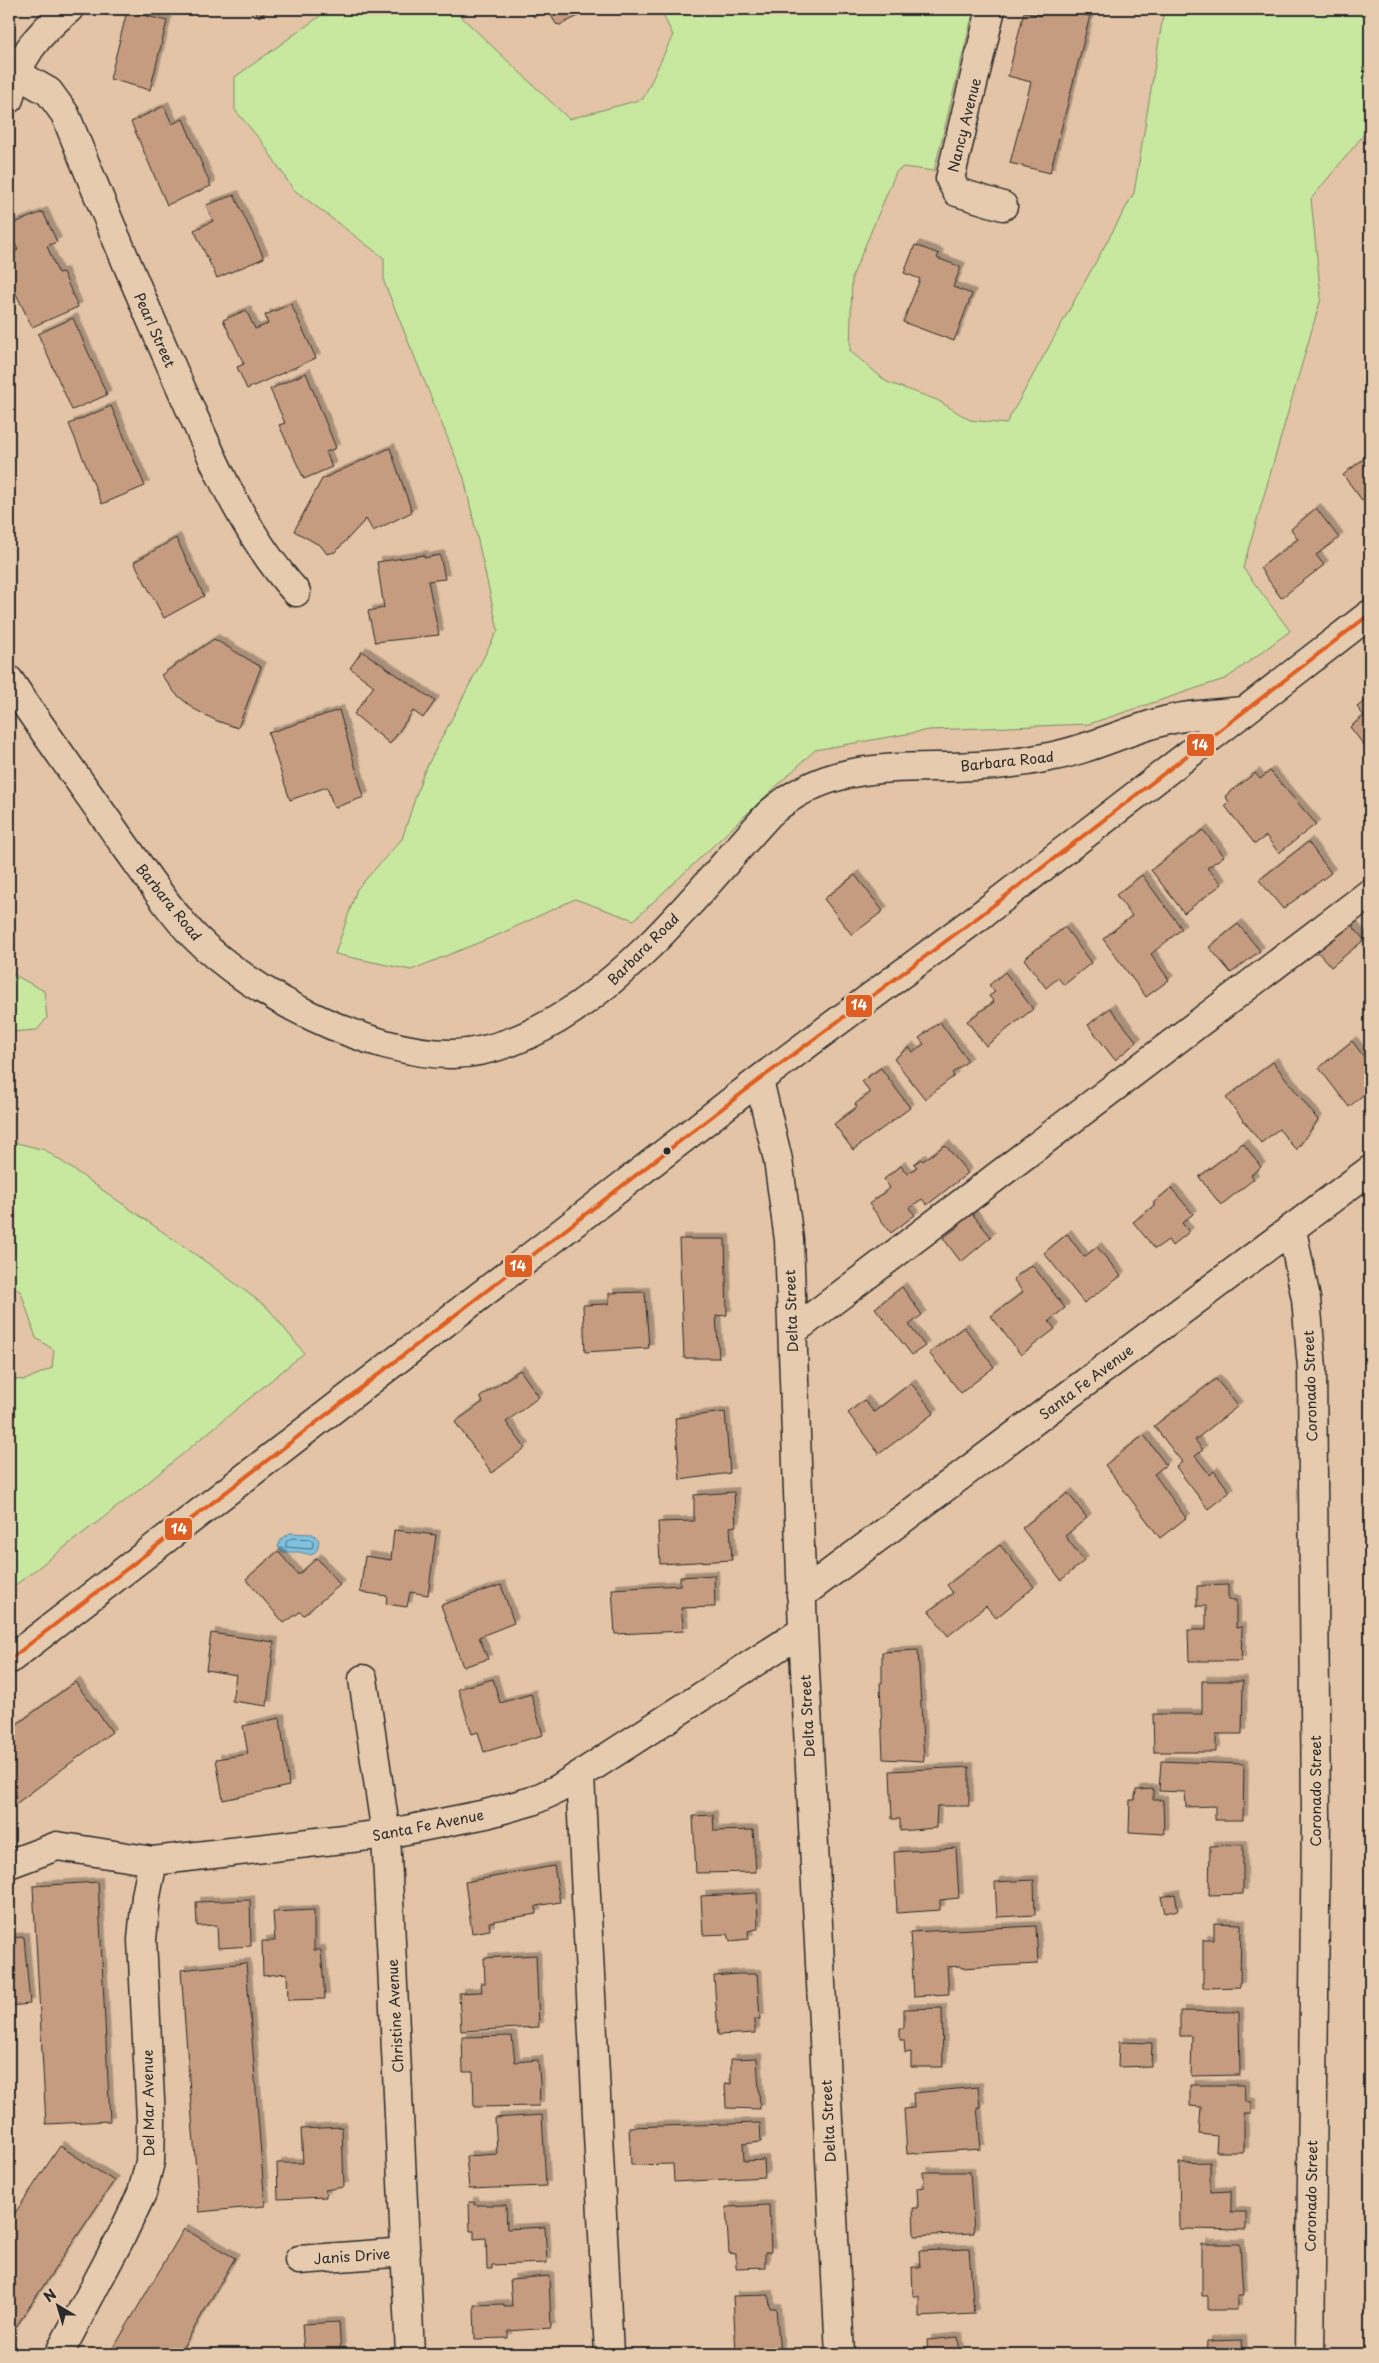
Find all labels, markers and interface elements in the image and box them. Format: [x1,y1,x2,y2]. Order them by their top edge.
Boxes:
street label: Nancy Avenue [942,75,986,174]
street label: Pearl Street [129,289,181,371]
line badge: 14 [1186,733,1215,757]
text: 14 [1192,734,1209,755]
street label: Barbara Road [959,746,1055,776]
street label: Barbara Road [131,859,207,945]
street label: Barbara Road [602,908,684,990]
line badge: 14 [845,994,873,1018]
text: 14 [851,994,868,1015]
unlabelled marker [662,1146,672,1156]
line badge: 14 [504,1254,533,1278]
text: 14 [510,1255,527,1276]
street label: Delta Street [779,1269,803,1353]
street label: Coronado Street [1298,1330,1322,1442]
street label: Santa Fe Avenue [1035,1340,1137,1424]
line badge: 14 [164,1517,193,1541]
text: 14 [171,1518,188,1539]
street label: Delta Street [794,1674,820,1758]
street label: Coronado Street [1305,1735,1326,1847]
street label: Santa Fe Avenue [370,1804,486,1846]
street label: Christine Avenue [382,1958,408,2073]
street label: Del Mar Avenue [137,2049,159,2157]
street label: Delta Street [815,2079,841,2163]
street label: Coronado Street [1300,2140,1322,2252]
street label: Janis Drive [313,2243,391,2269]
north arrow [32,2280,82,2330]
text: N [39,2284,61,2307]

